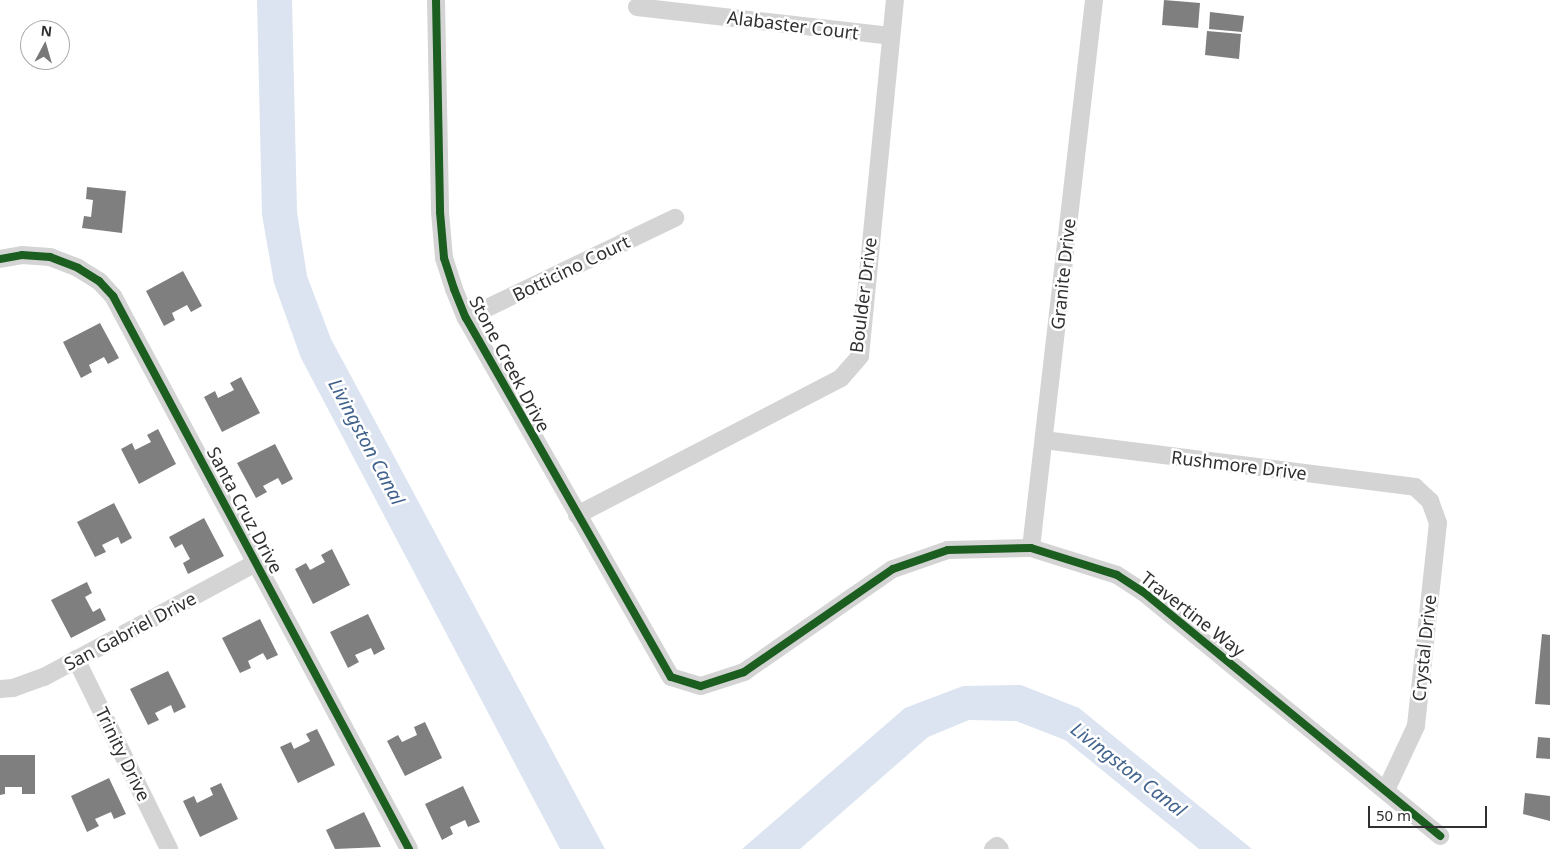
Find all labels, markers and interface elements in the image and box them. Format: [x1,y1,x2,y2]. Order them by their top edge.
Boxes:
street label: Alabaster Court [726,6,860,44]
north arrow [20,20,70,70]
text: N [40,21,53,41]
street label: Granite Drive [1046,217,1080,331]
street label: Botticino Court [509,230,633,306]
street label: Boulder Drive [845,236,881,354]
street label: Stone Creek Drive [465,292,555,436]
water label: Livingston Canal [323,375,409,509]
street label: Santa Cruz Drive [203,443,287,577]
street label: Rushmore Drive [1170,446,1308,484]
street label: Travertine Way [1137,567,1249,661]
street label: San Gabriel Drive [60,587,200,675]
street label: Crystal Drive [1408,594,1440,702]
street label: Trinity Drive [91,704,155,804]
water label: Livingston Canal [1066,718,1190,822]
scale bar [1370,796,1489,828]
text: 50 m [1376,805,1411,825]

